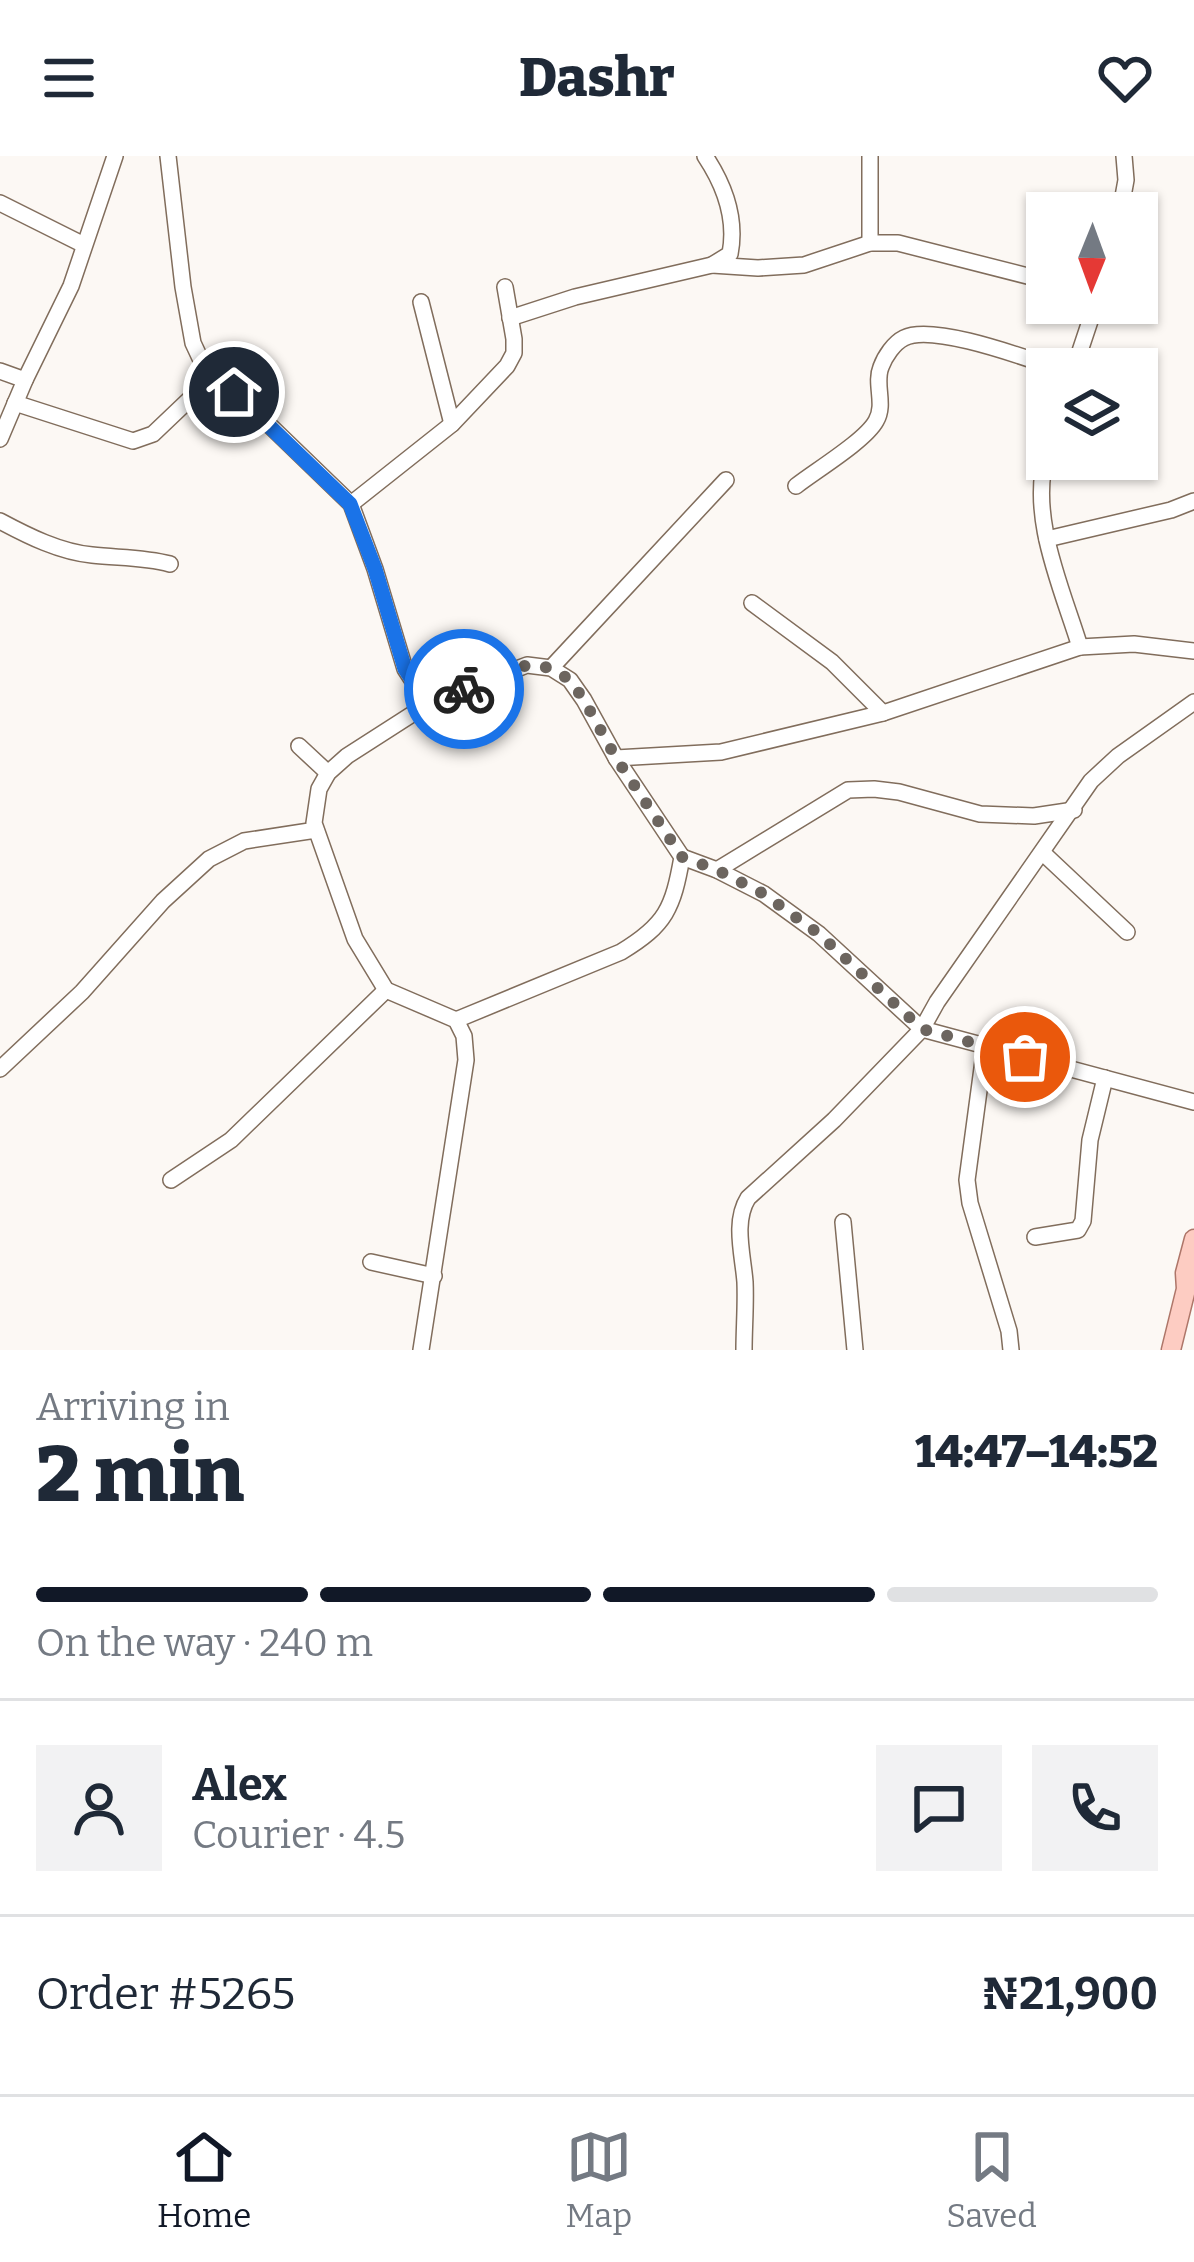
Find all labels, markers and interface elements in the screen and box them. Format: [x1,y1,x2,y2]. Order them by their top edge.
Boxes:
icon: menu [36,45,102,111]
icon: heart [1092,45,1158,111]
text: Dashr [519,46,675,110]
north arrow [1026,192,1158,324]
map controls [1026,192,1158,480]
pin [183,341,285,443]
button: layers [1026,348,1158,480]
icon: home [201,359,267,425]
courier [404,629,524,749]
icon: bike [431,656,497,722]
pin [974,1006,1076,1108]
icon: bag [992,1024,1058,1090]
text: Arriving in [36,1384,230,1430]
text: 14:47–14:52 [915,1425,1158,1479]
text: 2 min [36,1428,245,1522]
text: On the way · 240 m [36,1620,373,1666]
button: person [36,1745,162,1871]
button: chat [876,1745,1002,1871]
button: phone [1032,1745,1158,1871]
text: Alex [192,1758,287,1812]
text: Courier · 4.5 [192,1812,405,1858]
text: Order #5265 [36,1967,295,2021]
text: ₦21,900 [981,1967,1158,2021]
tab: Home [157,2124,251,2236]
tab: Map [565,2124,632,2236]
tab: Saved [946,2124,1037,2236]

